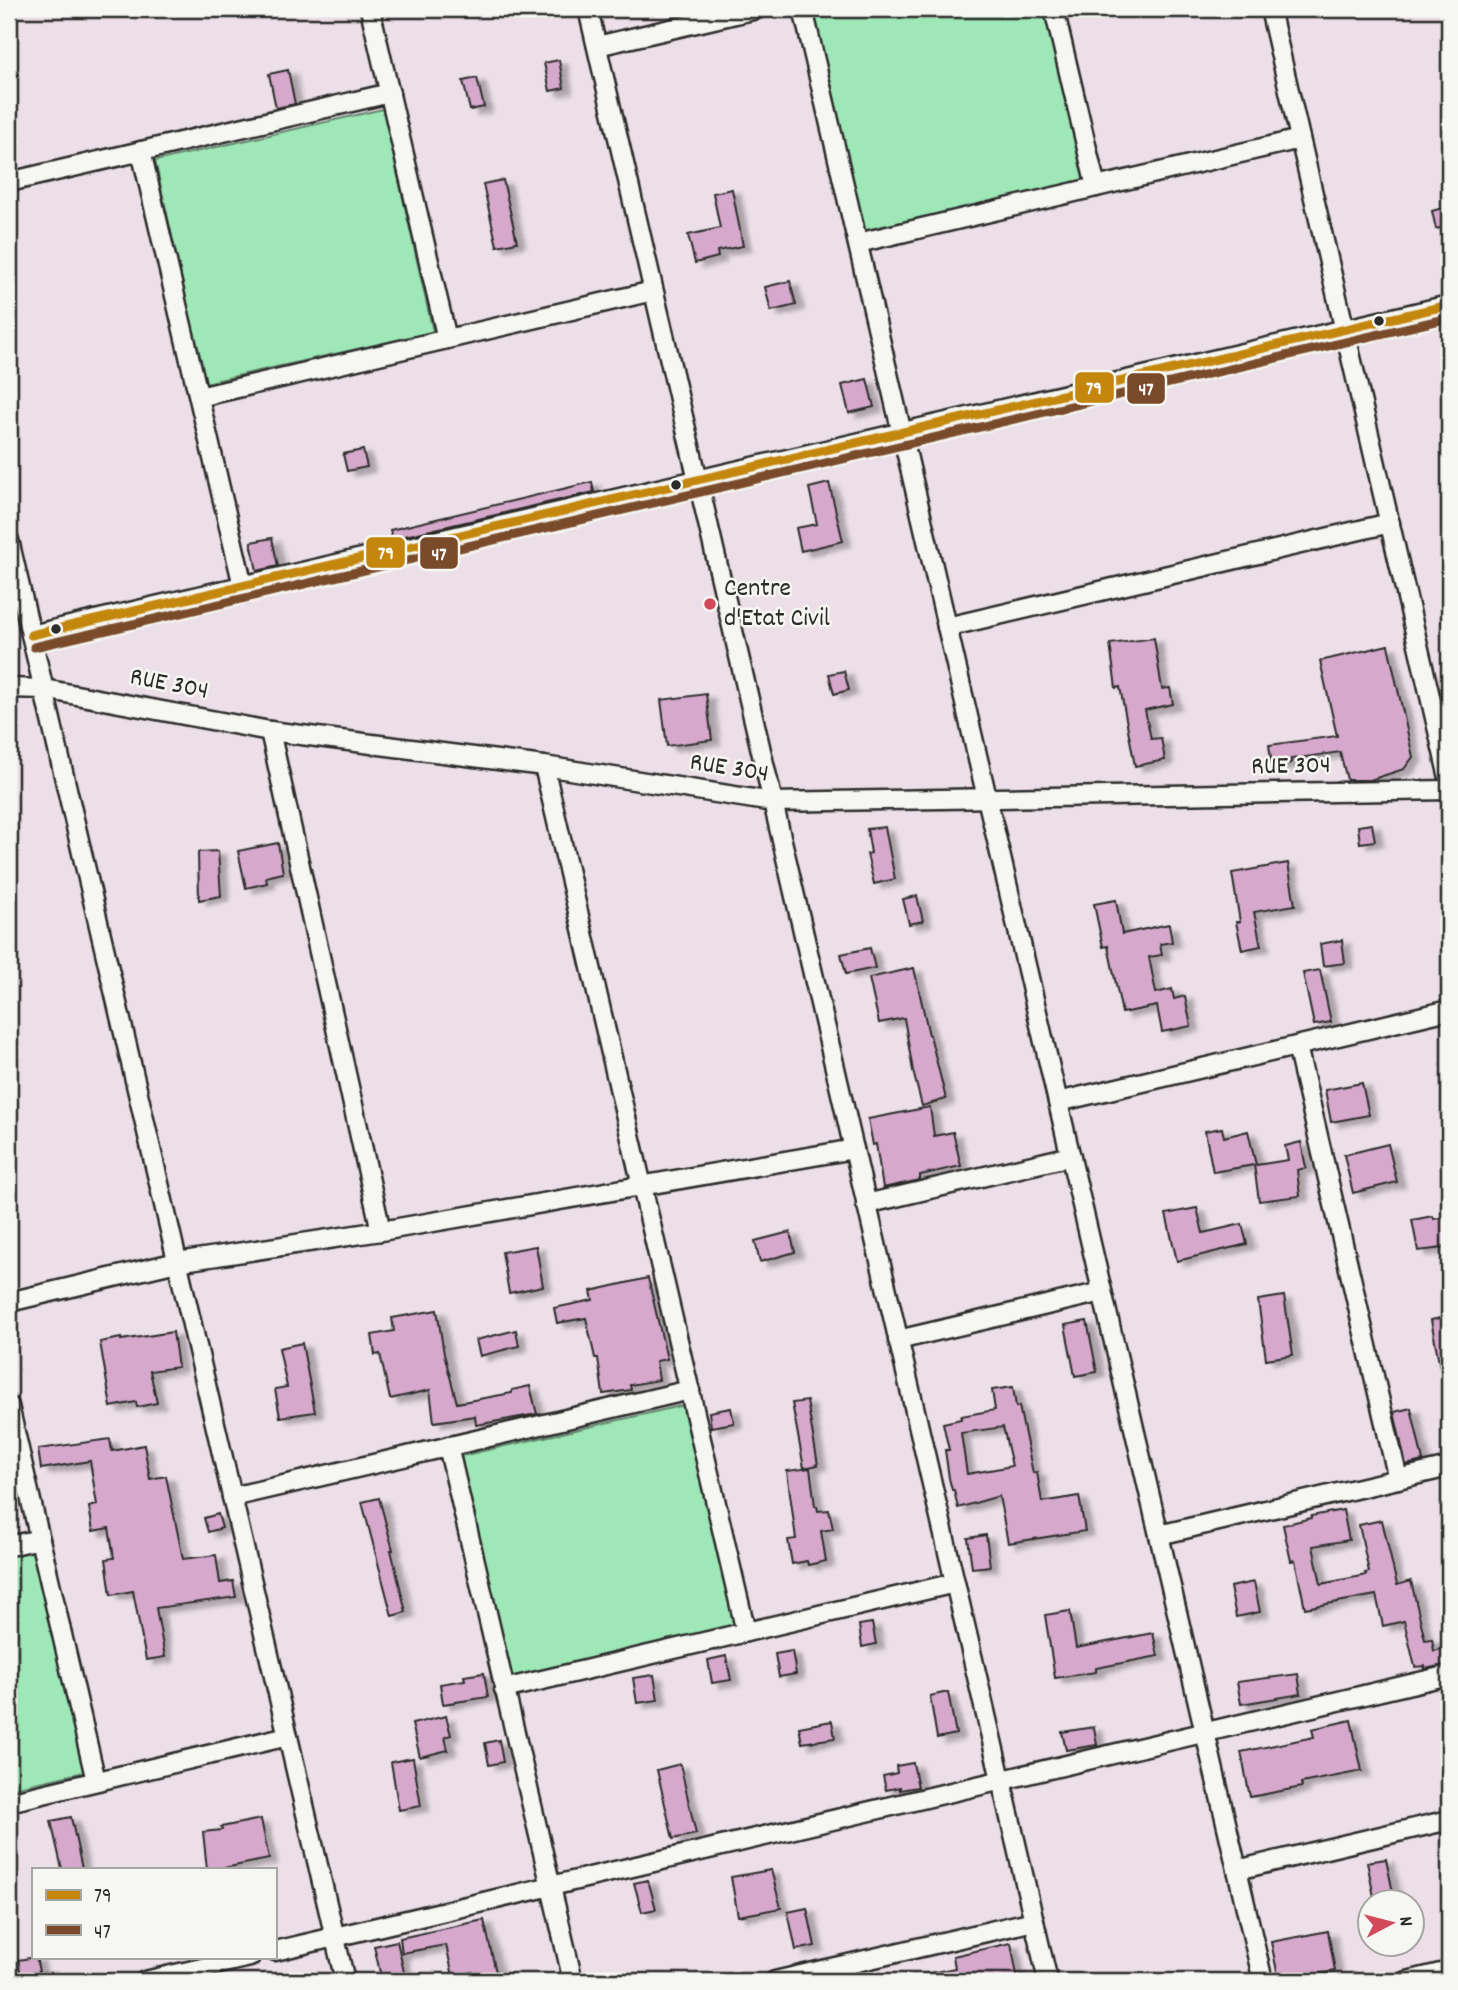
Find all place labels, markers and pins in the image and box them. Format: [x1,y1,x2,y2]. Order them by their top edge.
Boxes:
unlabelled marker [1372,314,1386,328]
unlabelled marker [669,478,683,492]
place label: Centre d'Etat Civil [724,571,830,638]
marker: Centre d'Etat Civil [702,596,718,612]
unlabelled marker [49,622,63,636]

